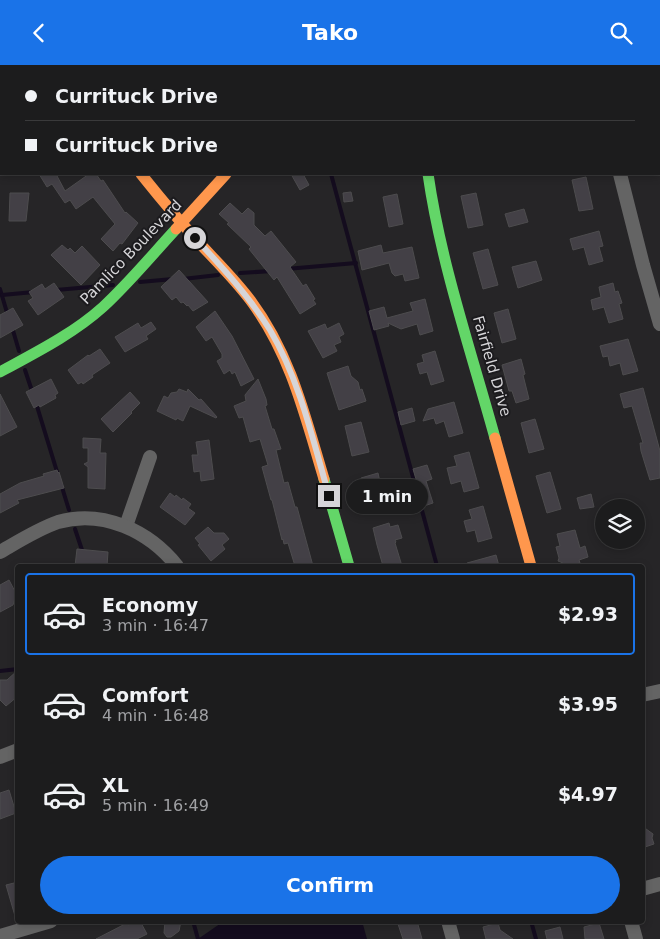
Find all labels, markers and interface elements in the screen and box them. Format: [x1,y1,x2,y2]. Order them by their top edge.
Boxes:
icon: back [25,19,53,47]
icon: search [607,19,635,47]
text: Tako [302,20,358,45]
text: Currituck Drive [55,85,218,107]
text: Currituck Drive [55,134,218,156]
street label: Pamlico Boulevard [76,196,186,308]
route start [184,227,206,249]
street label: Fairfield Drive [469,314,515,418]
callout: 1 min [346,479,429,513]
route end [318,485,340,507]
text: 1 min [362,487,412,506]
map controls [595,499,645,549]
button: layers [595,499,645,549]
icon: car [42,592,87,637]
text: Economy [102,594,198,616]
text: $2.93 [558,603,618,625]
text: 3 min · 16:47 [102,616,209,635]
icon: car [42,682,87,727]
text: Comfort [102,684,189,706]
text: $3.95 [558,693,618,715]
text: 4 min · 16:48 [102,706,209,725]
icon: car [42,772,87,817]
text: XL [102,774,129,796]
text: $4.97 [558,783,618,805]
text: 5 min · 16:49 [102,796,209,815]
button: Confirm [40,856,620,914]

